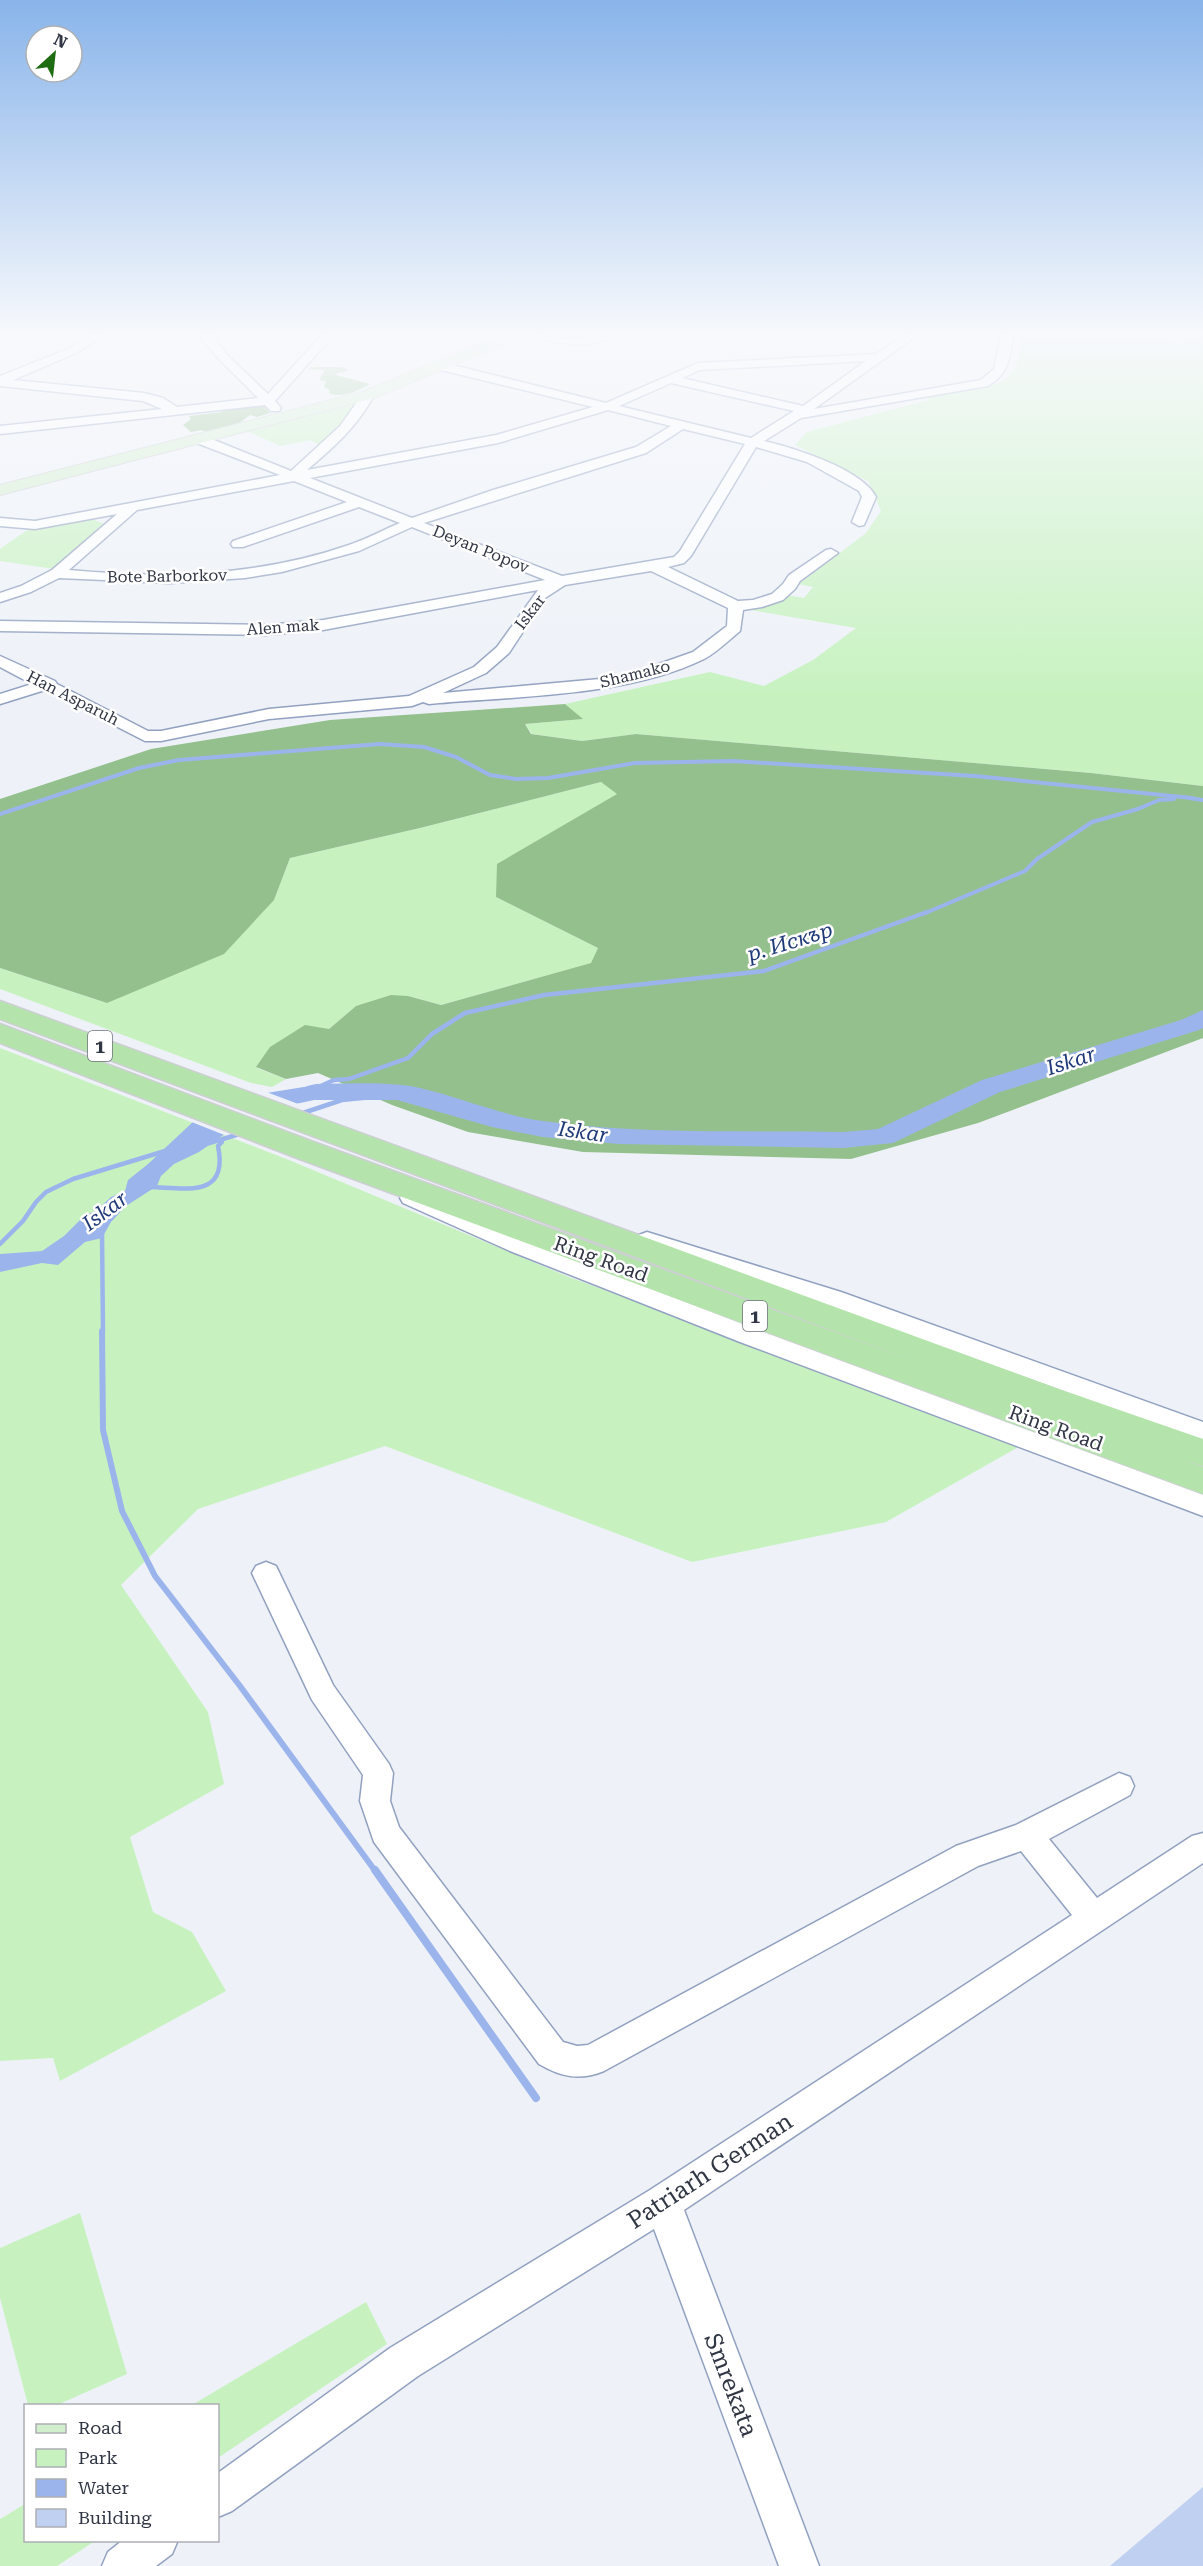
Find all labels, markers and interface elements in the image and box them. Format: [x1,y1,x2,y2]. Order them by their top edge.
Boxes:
north arrow [24,24,84,84]
text: N [51,30,70,52]
street label: Deyan Popov [430,521,533,577]
street label: Bote Barborkov [107,565,228,587]
street label: Iskar [511,591,549,633]
street label: Alen mak [246,615,320,639]
street label: Shamako [598,656,672,692]
street label: Han Asparuh [24,667,122,729]
water label: р. Искър [743,918,836,967]
road number: 1 [88,1031,112,1061]
water label: Iskar [1042,1042,1099,1080]
water label: Iskar [555,1116,610,1147]
water label: Iskar [77,1186,132,1236]
street label: Ring Road [550,1231,652,1287]
road number: 1 [743,1301,767,1331]
street label: Ring Road [1005,1400,1107,1456]
street label: Patriarh German [622,2107,798,2235]
street label: Smrekata [699,2329,763,2441]
legend [24,2404,219,2542]
text: Road [78,2417,123,2438]
text: Park [78,2447,118,2468]
text: Water [78,2477,129,2498]
text: Building [78,2507,152,2528]

